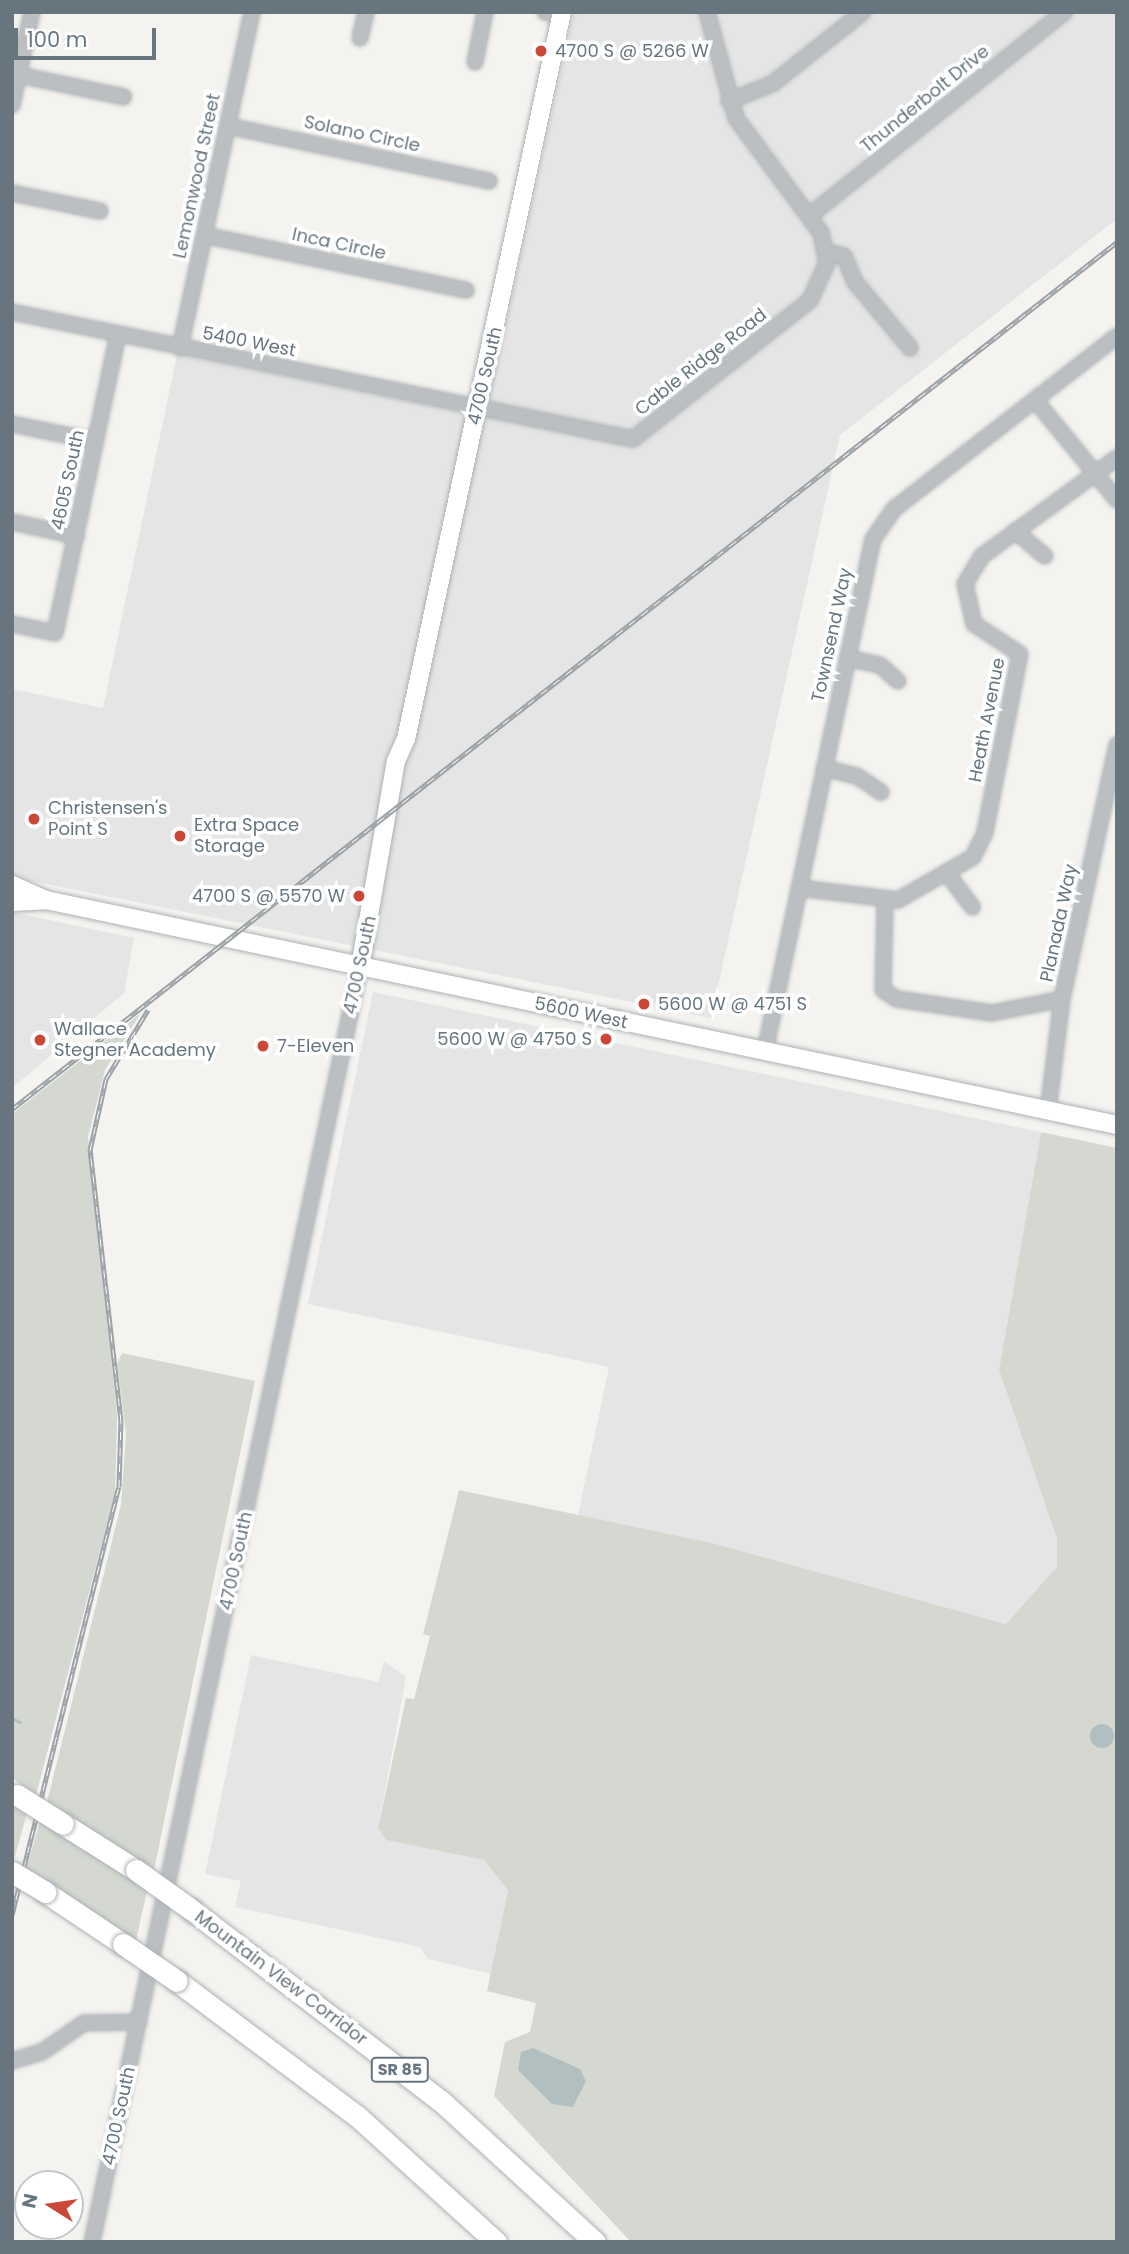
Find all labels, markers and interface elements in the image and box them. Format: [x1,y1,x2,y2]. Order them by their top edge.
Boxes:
scale bar [18,14,159,58]
text: 100 m [27,25,87,54]
place label: 4700 S @ 5266 W [555,40,709,62]
street label: Thunderbolt Drive [856,41,994,157]
marker: 4700 S @ 5266 W [533,43,549,59]
street label: Lemonwood Street [169,92,225,260]
street label: Solano Circle [302,111,422,157]
street label: Inca Circle [290,224,388,264]
street label: Cable Ridge Road [631,304,771,420]
street label: 5400 West [200,322,298,362]
street label: 4700 South [463,325,507,427]
street label: 4605 South [47,428,89,532]
street label: Townsend Way [807,566,857,704]
street label: Heath Avenue [964,656,1010,784]
place label: Christensen's Point S [48,798,168,840]
marker: Christensen's Point S [26,811,42,827]
place label: Extra Space Storage [194,815,299,858]
marker: Extra Space Storage [172,828,188,844]
street label: Planada Way [1036,862,1082,984]
place label: 4700 S @ 5570 W [192,885,345,907]
marker: 4700 S @ 5570 W [351,888,367,904]
street label: 4700 South [339,914,381,1016]
street label: 5600 West [532,993,630,1033]
place label: 5600 W @ 4751 S [658,993,807,1015]
marker: 5600 W @ 4751 S [636,996,652,1012]
place label: Wallace Stegner Academy [54,1019,216,1062]
place label: 5600 W @ 4750 S [437,1028,592,1050]
marker: 5600 W @ 4750 S [598,1031,614,1047]
marker: Wallace Stegner Academy [32,1032,48,1048]
place label: 7-Eleven [277,1035,354,1057]
marker: 7-Eleven [255,1038,271,1054]
street label: 4700 South [215,1510,257,1612]
street label: Mountain View Corridor [190,1906,372,2050]
road number: SR 85 [370,2058,430,2082]
street label: 4700 South [98,2065,140,2167]
north arrow [14,2170,84,2240]
text: N [15,2191,45,2211]

